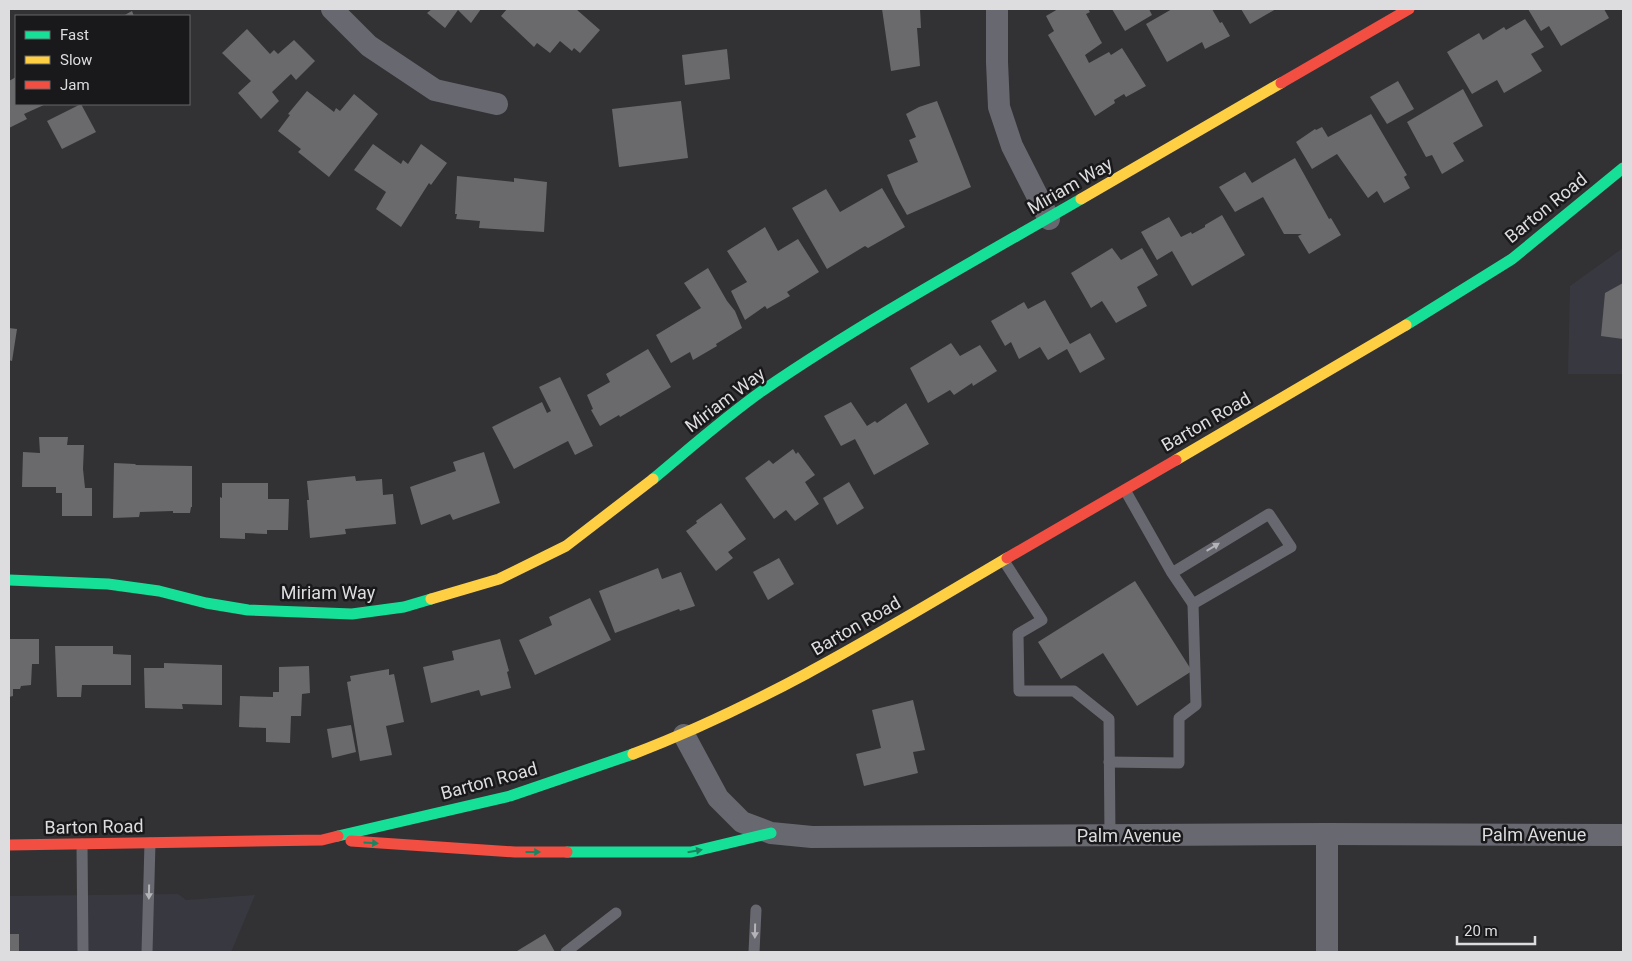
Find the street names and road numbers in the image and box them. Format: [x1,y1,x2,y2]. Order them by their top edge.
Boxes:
street label: Miriam Way [1024,153,1116,218]
street label: Barton Road [1501,168,1591,247]
street label: Miriam Way [681,363,769,436]
street label: Barton Road [1158,388,1254,455]
street label: Miriam Way [281,582,376,603]
street label: Barton Road [808,592,904,659]
street label: Barton Road [438,758,540,804]
street label: Barton Road [44,815,144,838]
street label: Palm Avenue [1482,824,1586,845]
street label: Palm Avenue [1077,825,1181,846]

